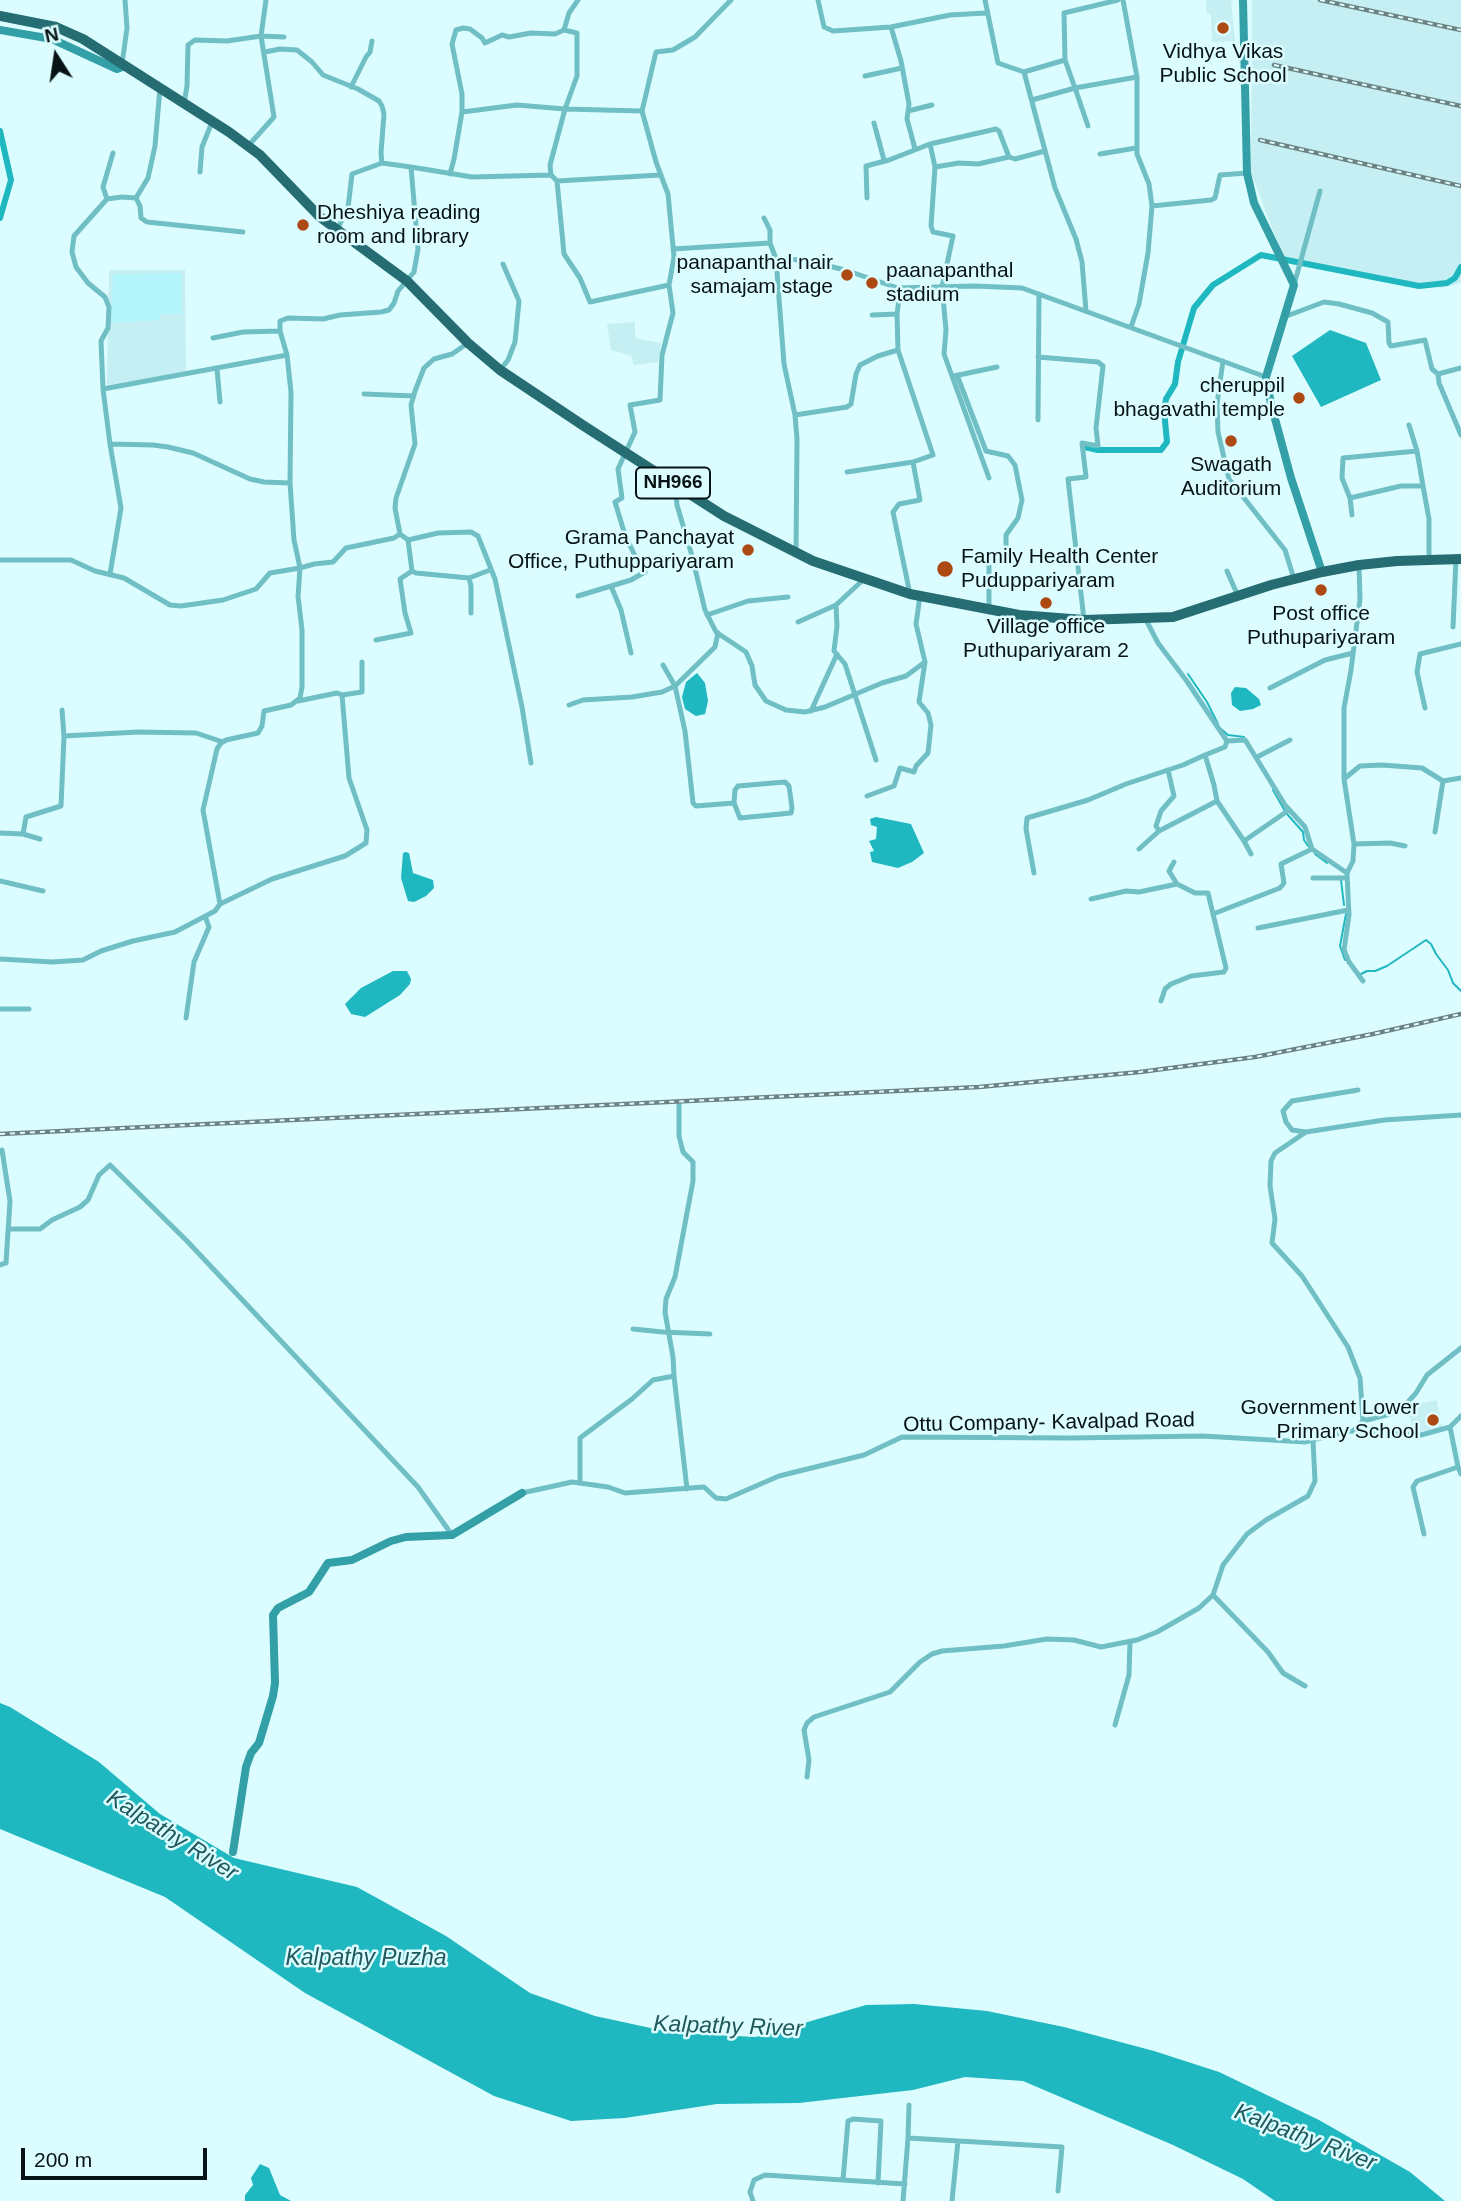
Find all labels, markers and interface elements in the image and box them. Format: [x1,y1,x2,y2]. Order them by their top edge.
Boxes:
marker: Vidhya Vikas Public School [1215,20,1231,36]
north arrow [21,21,91,91]
text: N [43,23,60,47]
place label: Vidhya Vikas Public School [1159,39,1287,89]
place label: Dheshiya reading room and library [317,200,480,250]
marker: Dheshiya reading room and library [295,217,311,233]
place label: panapanthal nair samajam stage [677,250,833,300]
place label: paanapanthal stadium [886,258,1013,308]
marker: panapanthal nair samajam stage [839,267,855,283]
marker: paanapanthal stadium [864,275,880,291]
place label: cheruppil bhagavathi temple [1113,373,1285,423]
marker: cheruppil bhagavathi temple [1291,390,1307,406]
marker: Swagath Auditorium [1223,433,1239,449]
place label: Swagath Auditorium [1181,452,1281,502]
road number: NH966 [636,468,710,498]
place label: Grama Panchayat Office, Puthuppariyaram [508,525,734,575]
marker: Grama Panchayat Office, Puthuppariyaram [740,542,756,558]
place label: Family Health Center Puduppariyaram [961,544,1158,594]
marker: Family Health Center Puduppariyaram [935,559,955,579]
marker: Post office Puthupariyaram [1313,582,1329,598]
marker: Village office Puthupariyaram 2 [1038,595,1054,611]
place label: Post office Puthupariyaram [1247,601,1395,651]
place label: Village office Puthupariyaram 2 [963,614,1129,664]
place label: Government Lower Primary School [1240,1395,1419,1445]
street label: Ottu Company- Kavalpad Road [903,1408,1195,1438]
marker: Government Lower Primary School [1425,1412,1441,1428]
water label: Kalpathy River [101,1785,243,1887]
water label: Kalpathy Puzha [285,1945,447,1973]
water label: Kalpathy River [653,2011,803,2043]
water label: Kalpathy River [1230,2098,1380,2178]
scale bar [24,2134,210,2178]
text: 200 m [34,2148,92,2171]

